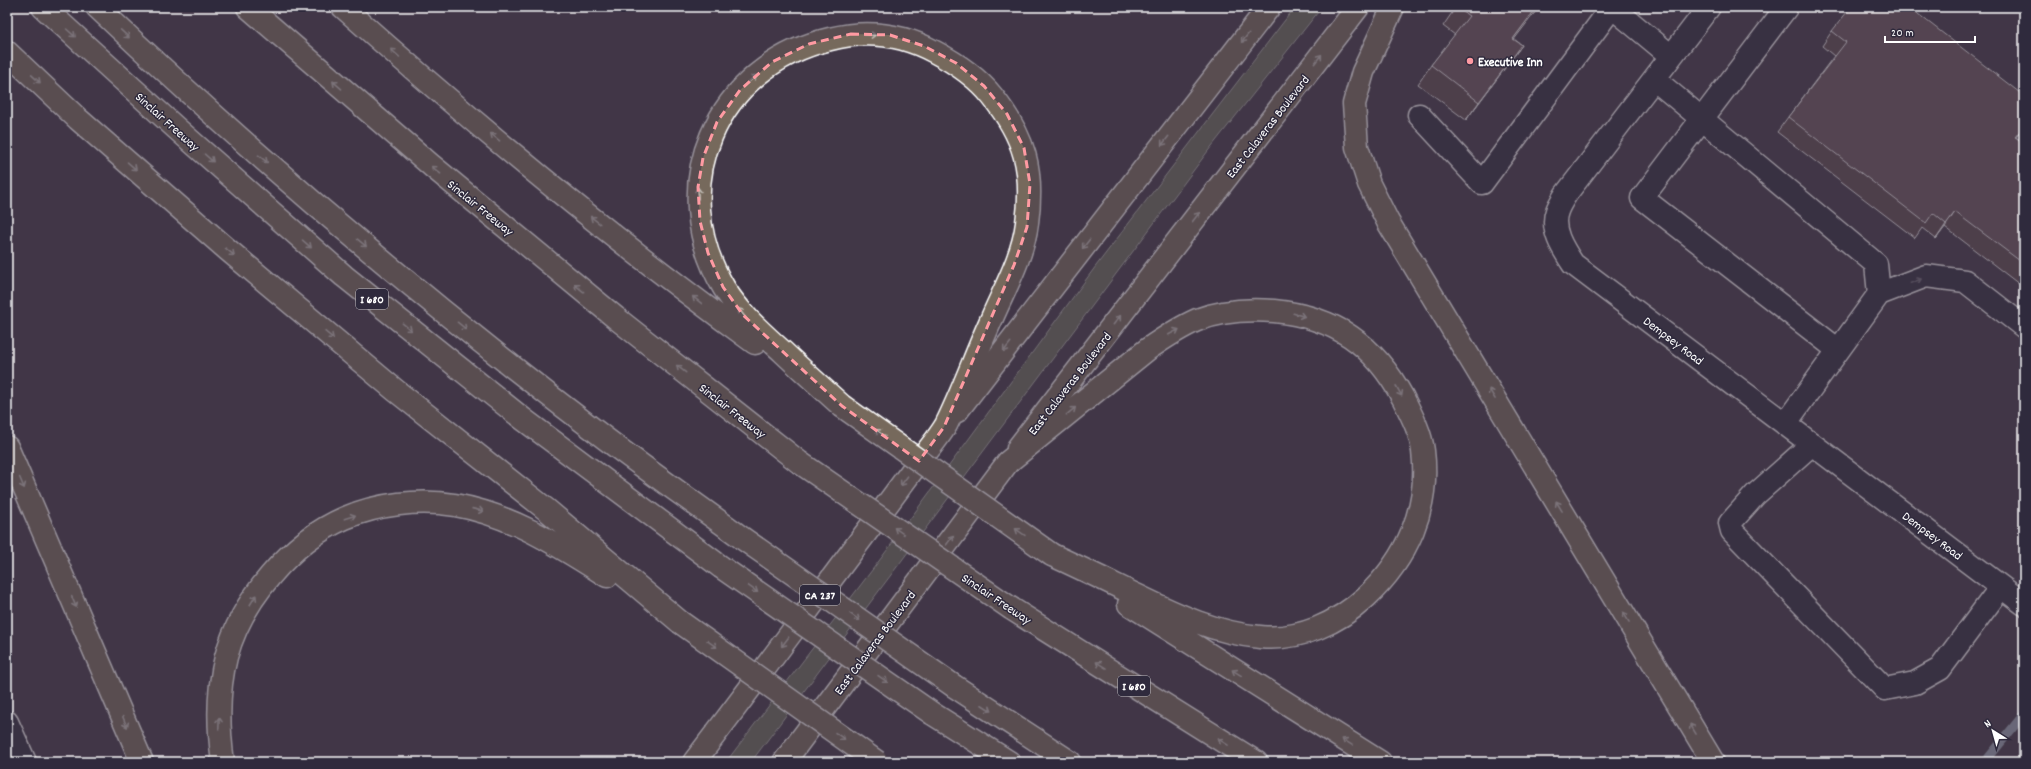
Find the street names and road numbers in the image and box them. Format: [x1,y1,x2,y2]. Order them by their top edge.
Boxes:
street label: East Calaveras Boulevard [1223,72,1315,183]
street label: Sinclair Freeway [130,89,203,157]
street label: Sinclair Freeway [442,176,517,242]
road number: I 680 [356,289,388,309]
street label: Dempsey Road [1638,313,1707,371]
street label: East Calaveras Boulevard [1025,329,1117,440]
street label: Sinclair Freeway [694,380,770,445]
street label: Dempsey Road [1897,508,1966,566]
street label: Sinclair Freeway [957,570,1035,631]
road number: CA 237 [800,585,840,605]
street label: East Calaveras Boulevard [830,587,922,700]
road number: I 680 [1118,676,1150,696]

